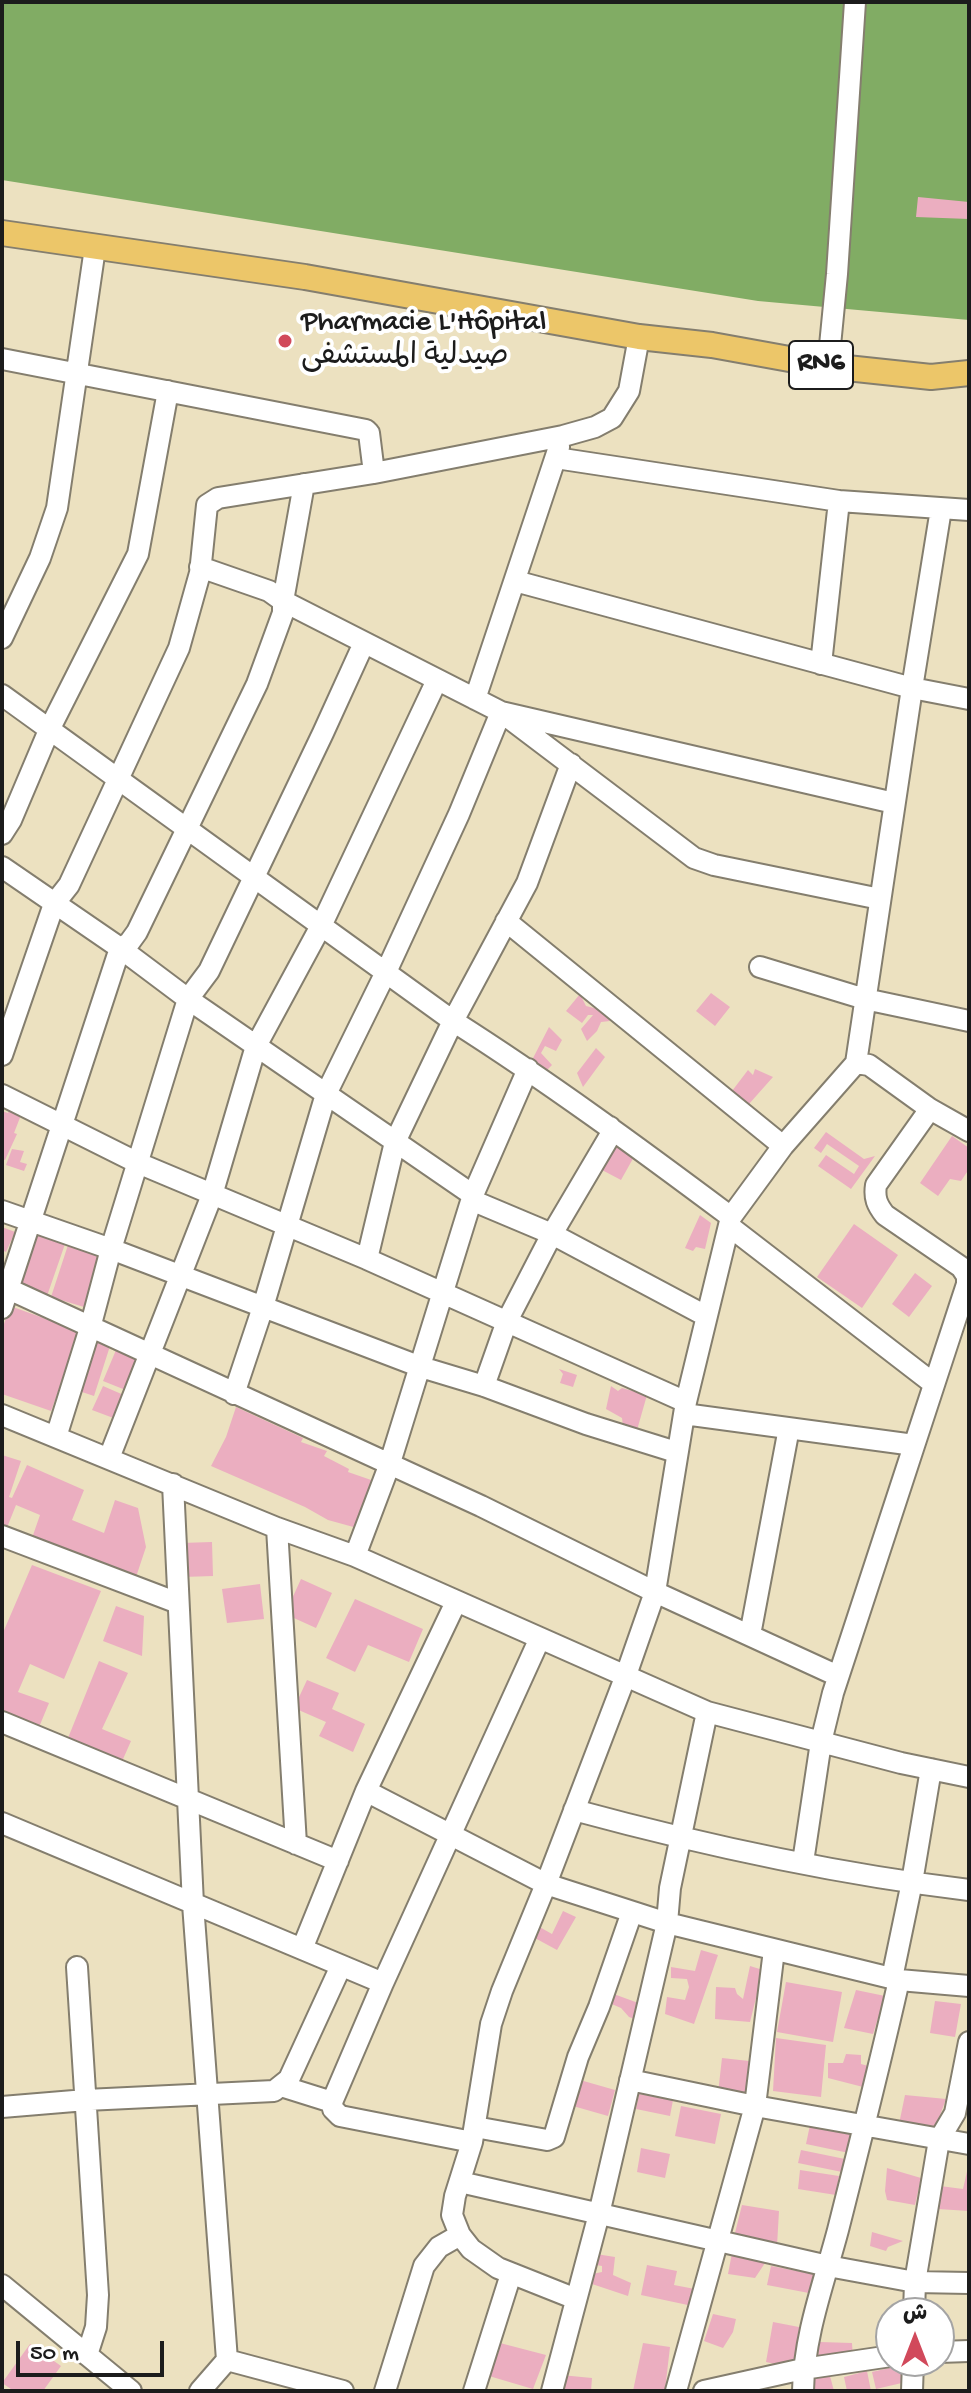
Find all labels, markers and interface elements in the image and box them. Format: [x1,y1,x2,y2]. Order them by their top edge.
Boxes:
place label: Pharmacie L'Hôpital صيدلية المستشفى [301,306,546,376]
marker: Pharmacie L'Hôpital صيدلية المستشفى [276,332,294,350]
road number: RN6 [789,341,853,389]
north arrow [875,2297,955,2377]
text: ش [903,2302,927,2328]
scale bar [20,2325,168,2375]
text: 50 m [30,2340,79,2369]

